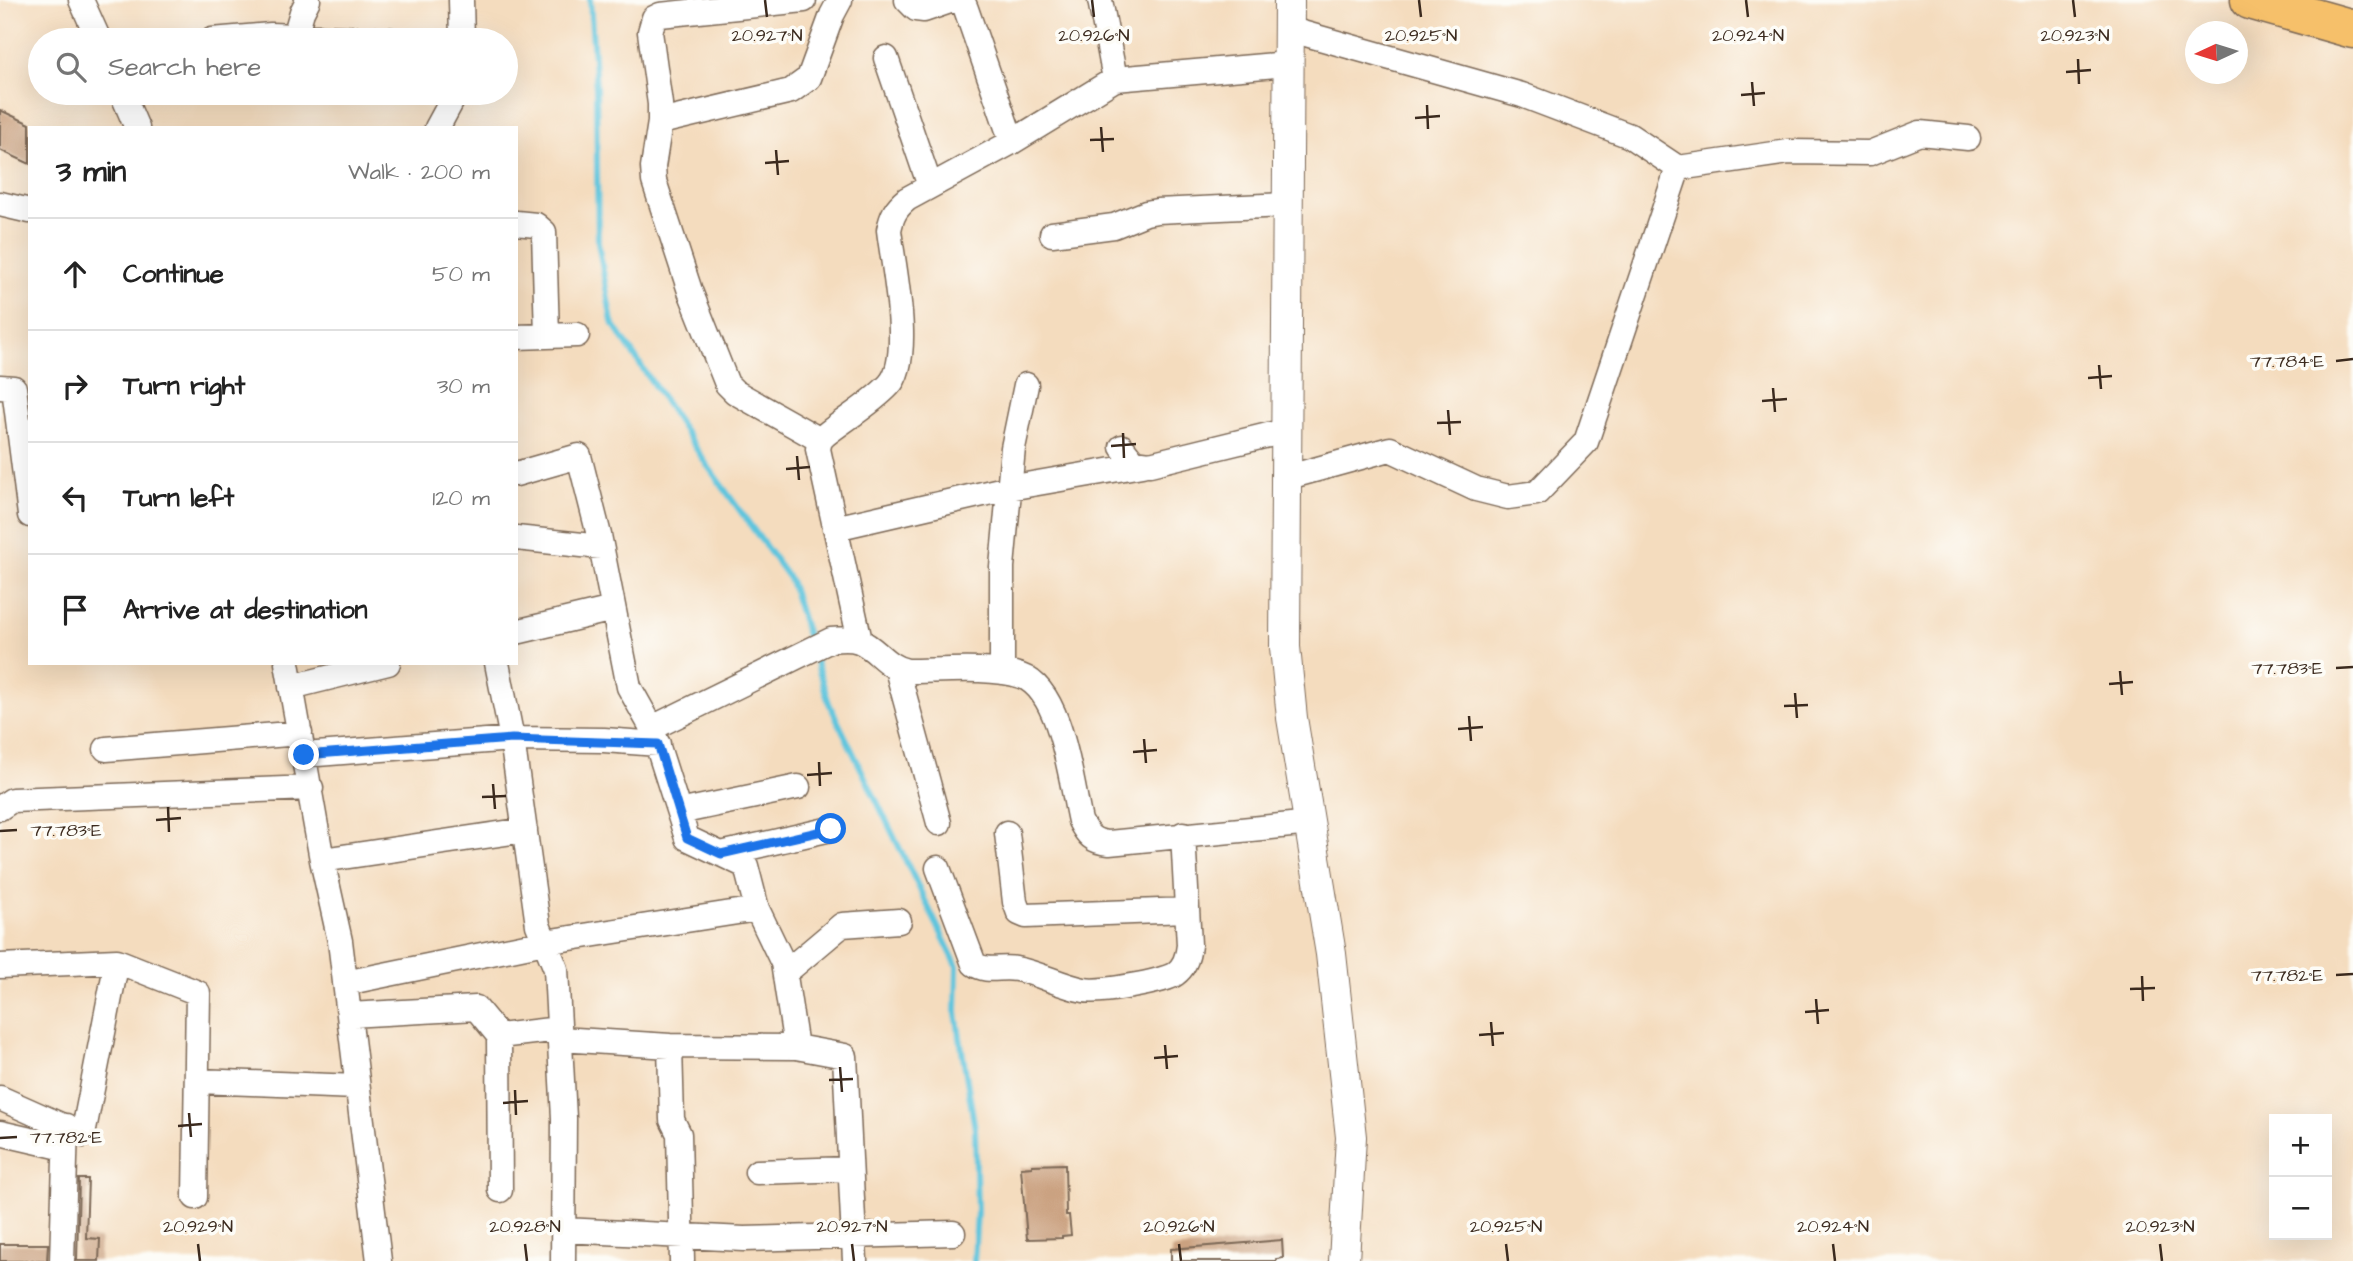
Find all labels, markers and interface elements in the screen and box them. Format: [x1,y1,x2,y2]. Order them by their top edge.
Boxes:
north arrow [2185,21,2248,84]
text: 20.927°N [731,23,803,48]
text: 20.926°N [1058,23,1130,48]
text: 20.925°N [1385,23,1457,48]
text: 20.924°N [1712,23,1784,48]
text: 20.923°N [2040,23,2110,48]
search box [28,28,518,105]
icon: search [52,48,90,86]
text: Search here [108,49,261,85]
text: 3 min [56,151,126,193]
text: Walk · 200 m [348,156,490,188]
icon: ahead [56,255,94,293]
text: Continue [123,256,224,292]
text: 50 m [432,258,490,290]
text: 77.784°E [2250,349,2324,374]
icon: right [56,367,94,405]
text: Turn right [123,368,245,404]
text: 30 m [437,370,490,402]
icon: left [56,479,94,517]
text: Turn left [123,480,234,516]
text: 120 m [432,482,490,514]
icon: arrive [56,591,94,629]
text: Arrive at destination [123,592,368,628]
text: 77.783°E [2251,656,2323,681]
route end [288,739,319,770]
route start [815,813,846,844]
text: 77.783°E [30,818,102,843]
text: 77.782°E [2251,963,2324,988]
map controls [2269,1114,2332,1240]
button: + [2269,1114,2332,1177]
text: 77.782°E [30,1125,103,1150]
button: − [2269,1177,2332,1240]
text: 20.929°N [163,1214,233,1239]
text: 20.928°N [489,1214,561,1239]
text: 20.927°N [816,1214,888,1239]
text: 20.926°N [1143,1214,1215,1239]
text: 20.925°N [1470,1214,1542,1239]
text: 20.924°N [1797,1214,1869,1239]
text: 20.923°N [2125,1214,2195,1239]

